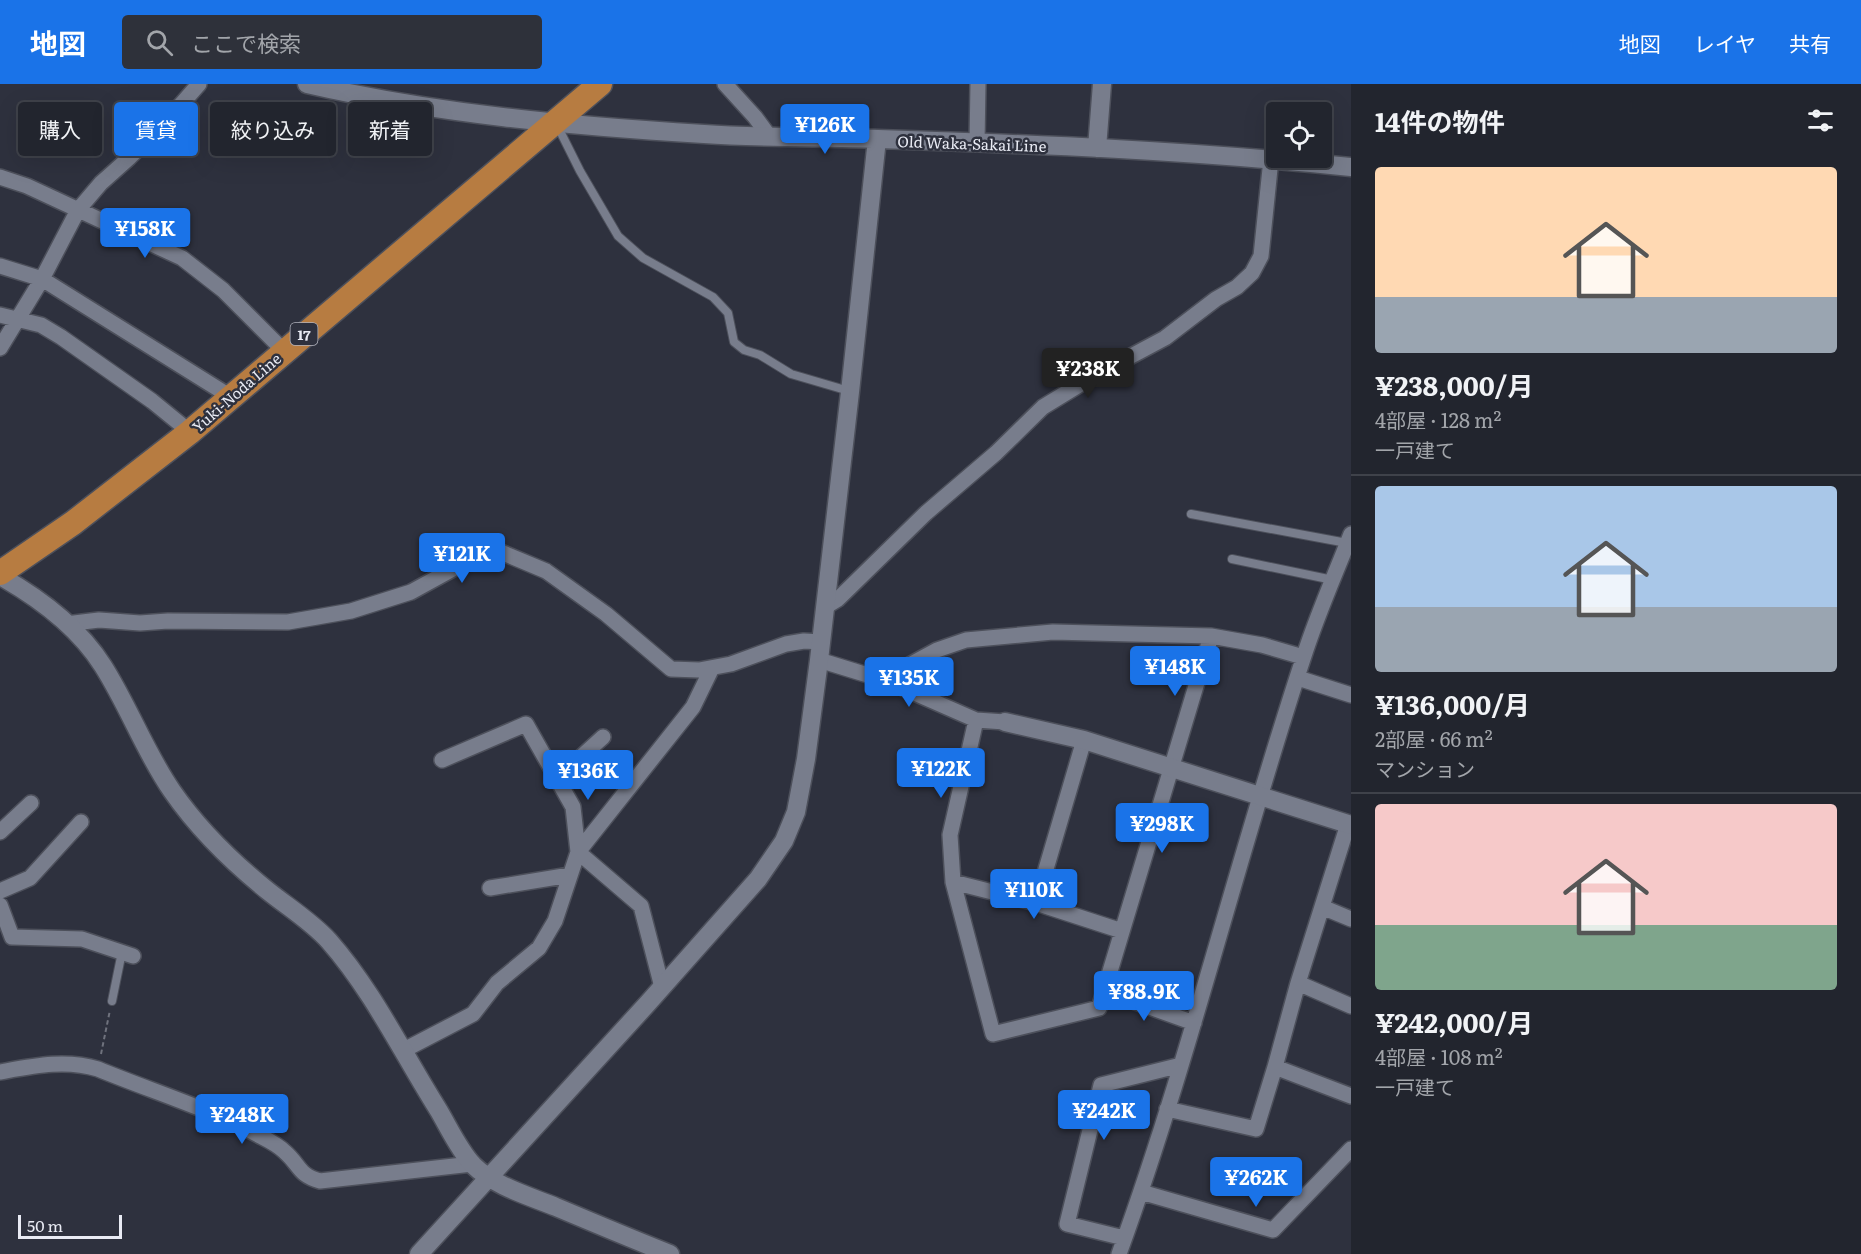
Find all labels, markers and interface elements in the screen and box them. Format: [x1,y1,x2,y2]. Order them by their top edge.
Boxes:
search box [122,15,542,69]
text: 地図 [30,21,86,63]
icon: search [143,26,176,59]
text: ここで検索 [191,26,301,59]
text: 地図 [1619,27,1661,58]
text: レイヤ [1694,27,1756,58]
text: 共有 [1789,27,1831,58]
text: 14件の物件 [1375,101,1504,140]
chip: 購入 [18,102,102,156]
chip: 賃貸 [114,102,198,156]
chip: 絞り込み [210,102,336,156]
chip: 新着 [348,102,432,156]
map controls [1266,102,1332,168]
button: locate [1266,102,1332,168]
pin: ¥126K [783,104,867,155]
icon: filters [1804,104,1837,137]
text: ¥126K [794,108,856,138]
street label: Old Waka-Sakai Line [897,129,1047,157]
icon: home [1552,206,1660,314]
pin: ¥158K [103,208,187,259]
text: ¥158K [114,212,176,242]
road number: 17 [290,323,318,345]
street label: Yuki-Noda Line [186,347,286,437]
pin: ¥238K [1046,348,1130,399]
text: ¥238K [1056,352,1120,382]
text: ¥238,000/月 [1375,365,1533,404]
text: 4部屋 · 128 m² [1375,404,1501,434]
text: 一戸建て [1375,434,1455,464]
icon: home [1552,525,1660,633]
pin: ¥121K [420,533,504,584]
text: ¥121K [433,537,491,567]
pin: ¥148K [1133,646,1217,697]
text: ¥148K [1144,650,1206,680]
pin: ¥135K [867,657,951,708]
text: ¥135K [879,661,939,691]
text: ¥136,000/月 [1375,684,1530,723]
text: 2部屋 · 66 m² [1375,723,1493,753]
pin: ¥122K [899,748,983,799]
pin: ¥136K [546,750,630,801]
text: ¥122K [911,752,971,782]
text: マンション [1375,753,1475,783]
text: ¥136K [557,754,619,784]
pin: ¥298K [1120,803,1204,854]
text: ¥298K [1130,807,1194,837]
icon: home [1552,843,1660,951]
pin: ¥110K [992,869,1076,920]
text: ¥110K [1004,873,1064,903]
pin: ¥88.9K [1095,971,1193,1022]
text: ¥88.9K [1108,975,1180,1005]
text: ¥242,000/月 [1375,1002,1533,1041]
text: 4部屋 · 108 m² [1375,1041,1503,1071]
text: 一戸建て [1375,1071,1455,1101]
pin: ¥242K [1062,1090,1146,1141]
pin: ¥248K [200,1094,284,1145]
text: ¥242K [1072,1094,1136,1124]
text: ¥248K [209,1098,275,1128]
pin: ¥262K [1214,1157,1298,1208]
text: ¥262K [1224,1161,1288,1191]
scale bar [18,1212,122,1240]
text: 50 m [27,1213,63,1237]

